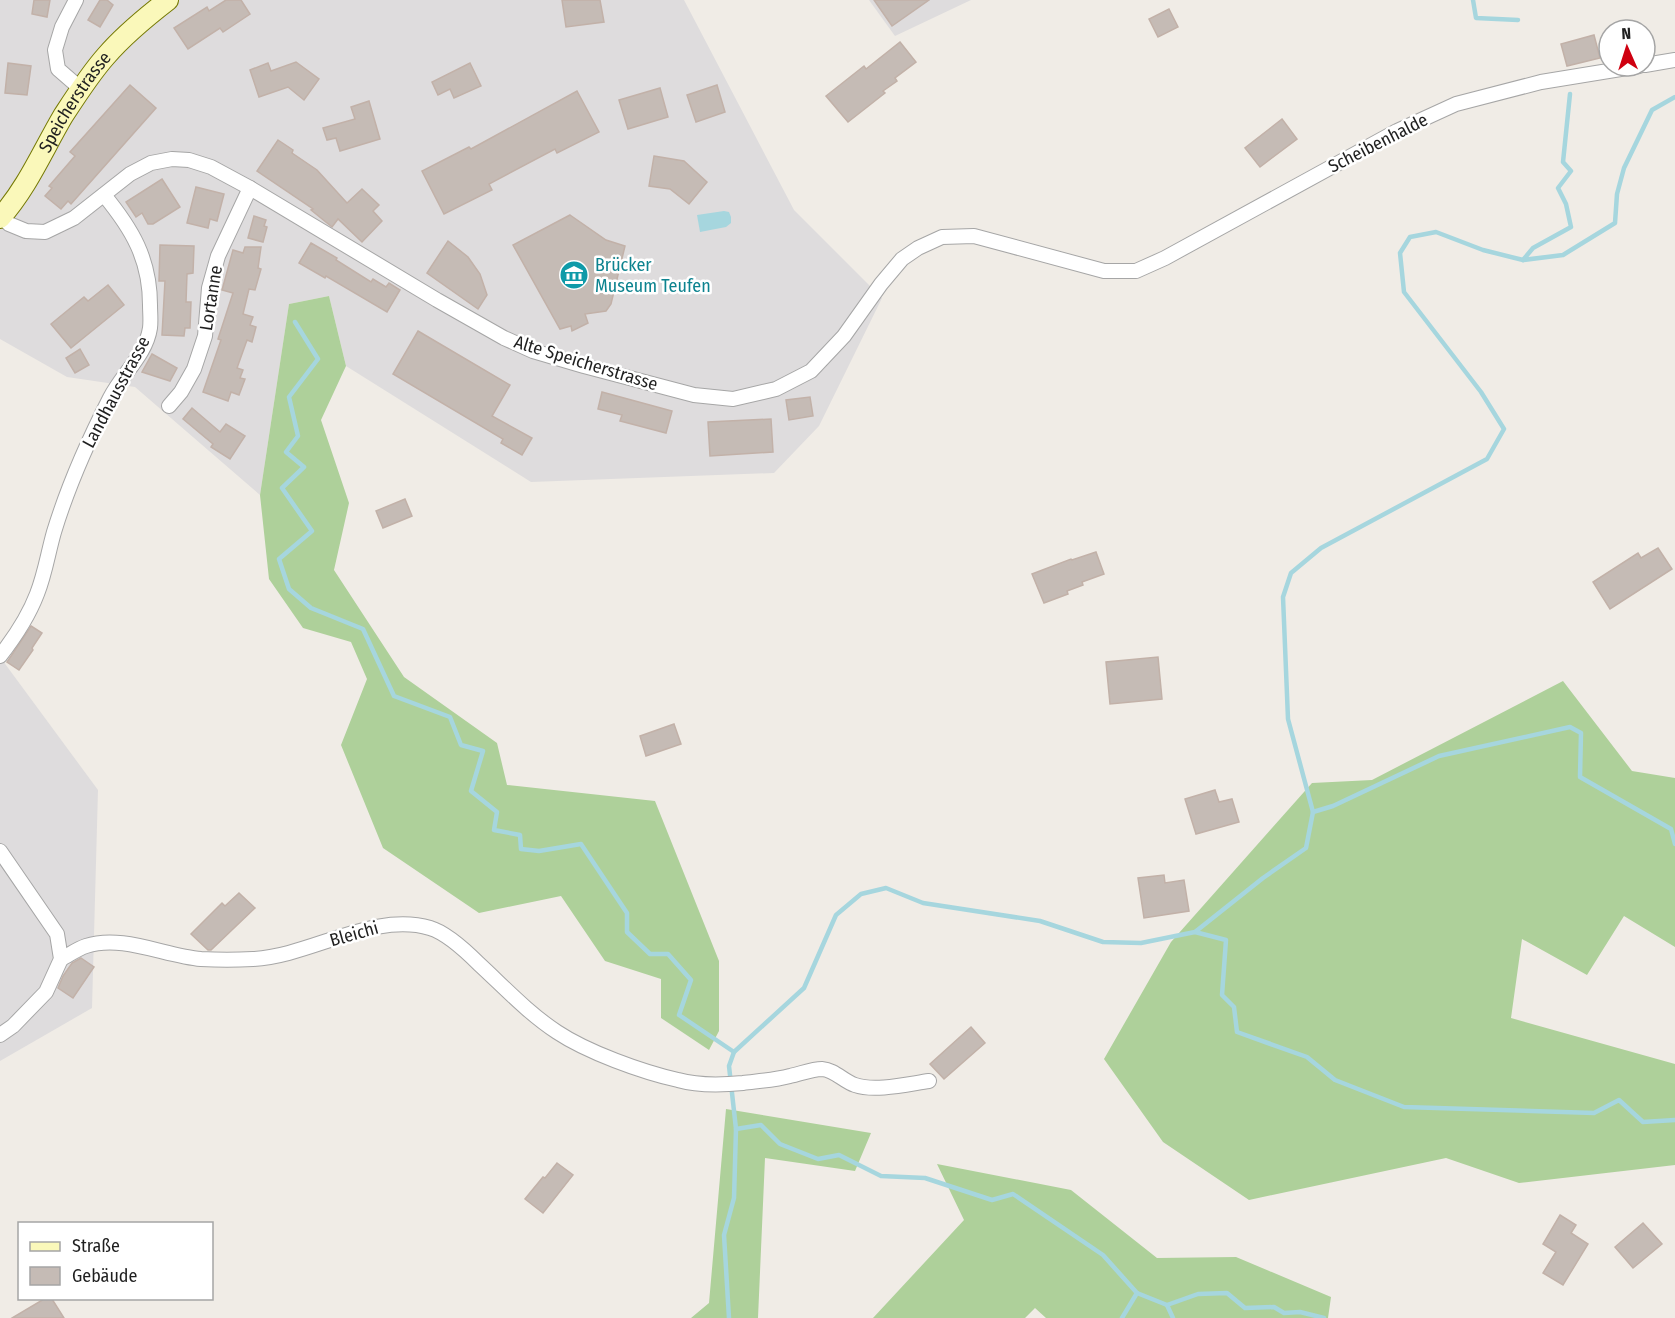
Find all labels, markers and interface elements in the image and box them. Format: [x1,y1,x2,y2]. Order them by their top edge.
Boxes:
north arrow [1597,18,1657,78]
text: N [1621,24,1632,43]
street label: Speicherstrasse [34,47,116,156]
street label: Scheibenhalde [1325,108,1432,178]
place label: Brücker Museum Teufen [595,254,711,297]
museum icon: Brücker Museum Teufen [558,259,590,291]
street label: Lortanne [195,264,227,332]
street label: Alte Speicherstrasse [512,331,661,395]
street label: Landhausstrasse [77,332,155,452]
street label: Bleichi [327,917,381,951]
legend [18,1222,213,1300]
text: Straße [72,1235,120,1257]
text: Gebäude [72,1265,138,1287]

